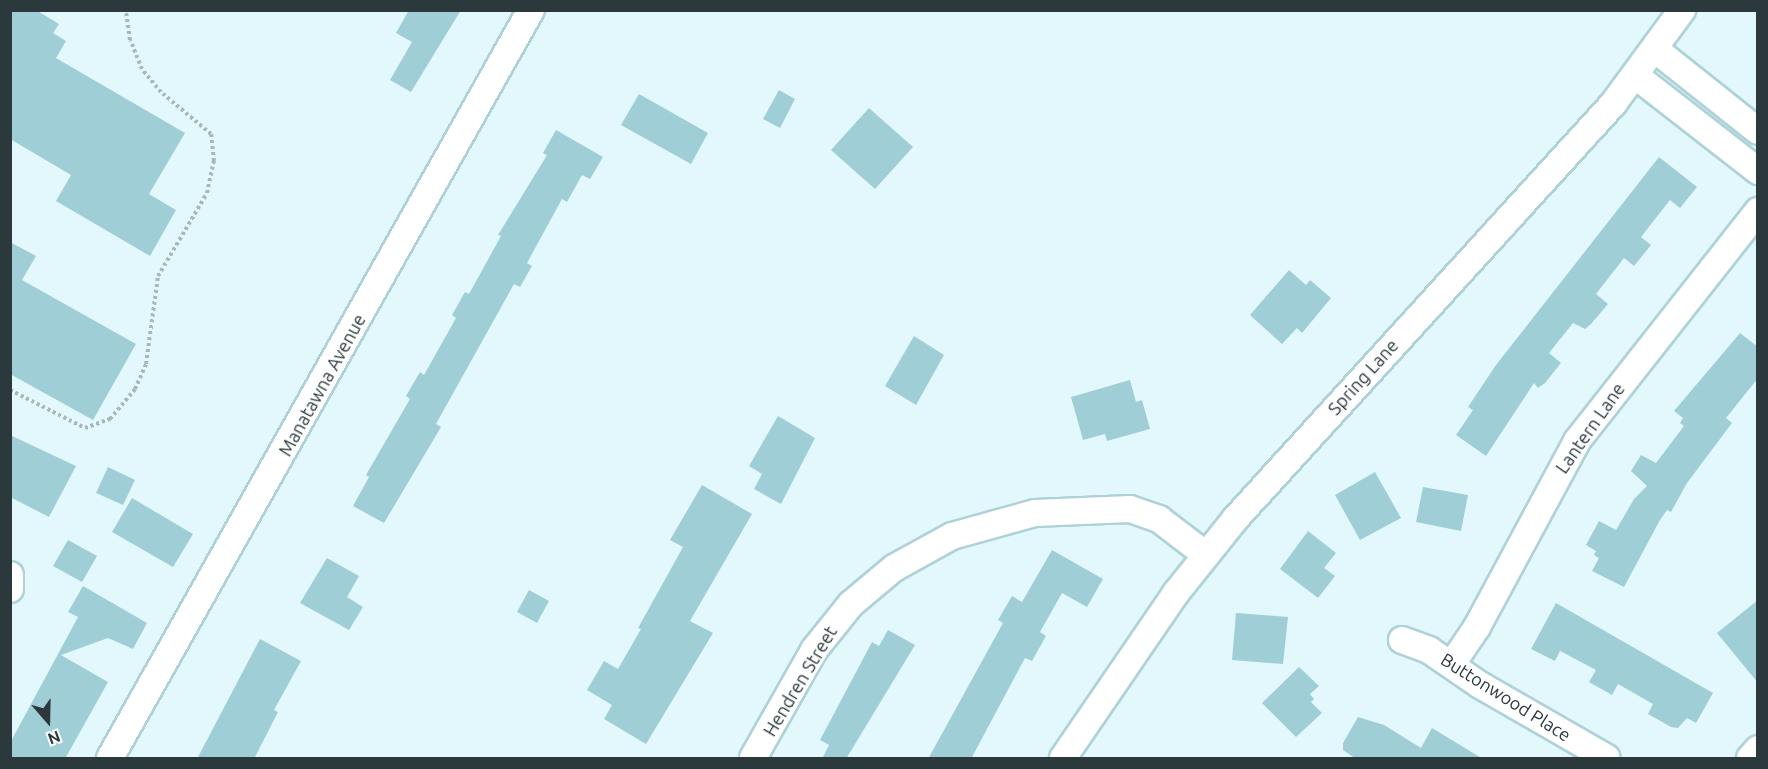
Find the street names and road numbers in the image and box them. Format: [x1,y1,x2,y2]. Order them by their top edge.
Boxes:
street label: Manatawna Avenue [274,310,370,460]
street label: Spring Lane [1323,335,1403,419]
street label: Lantern Lane [1551,379,1629,477]
street label: Hendren Street [759,622,841,740]
street label: Buttonwood Place [1437,648,1575,746]

